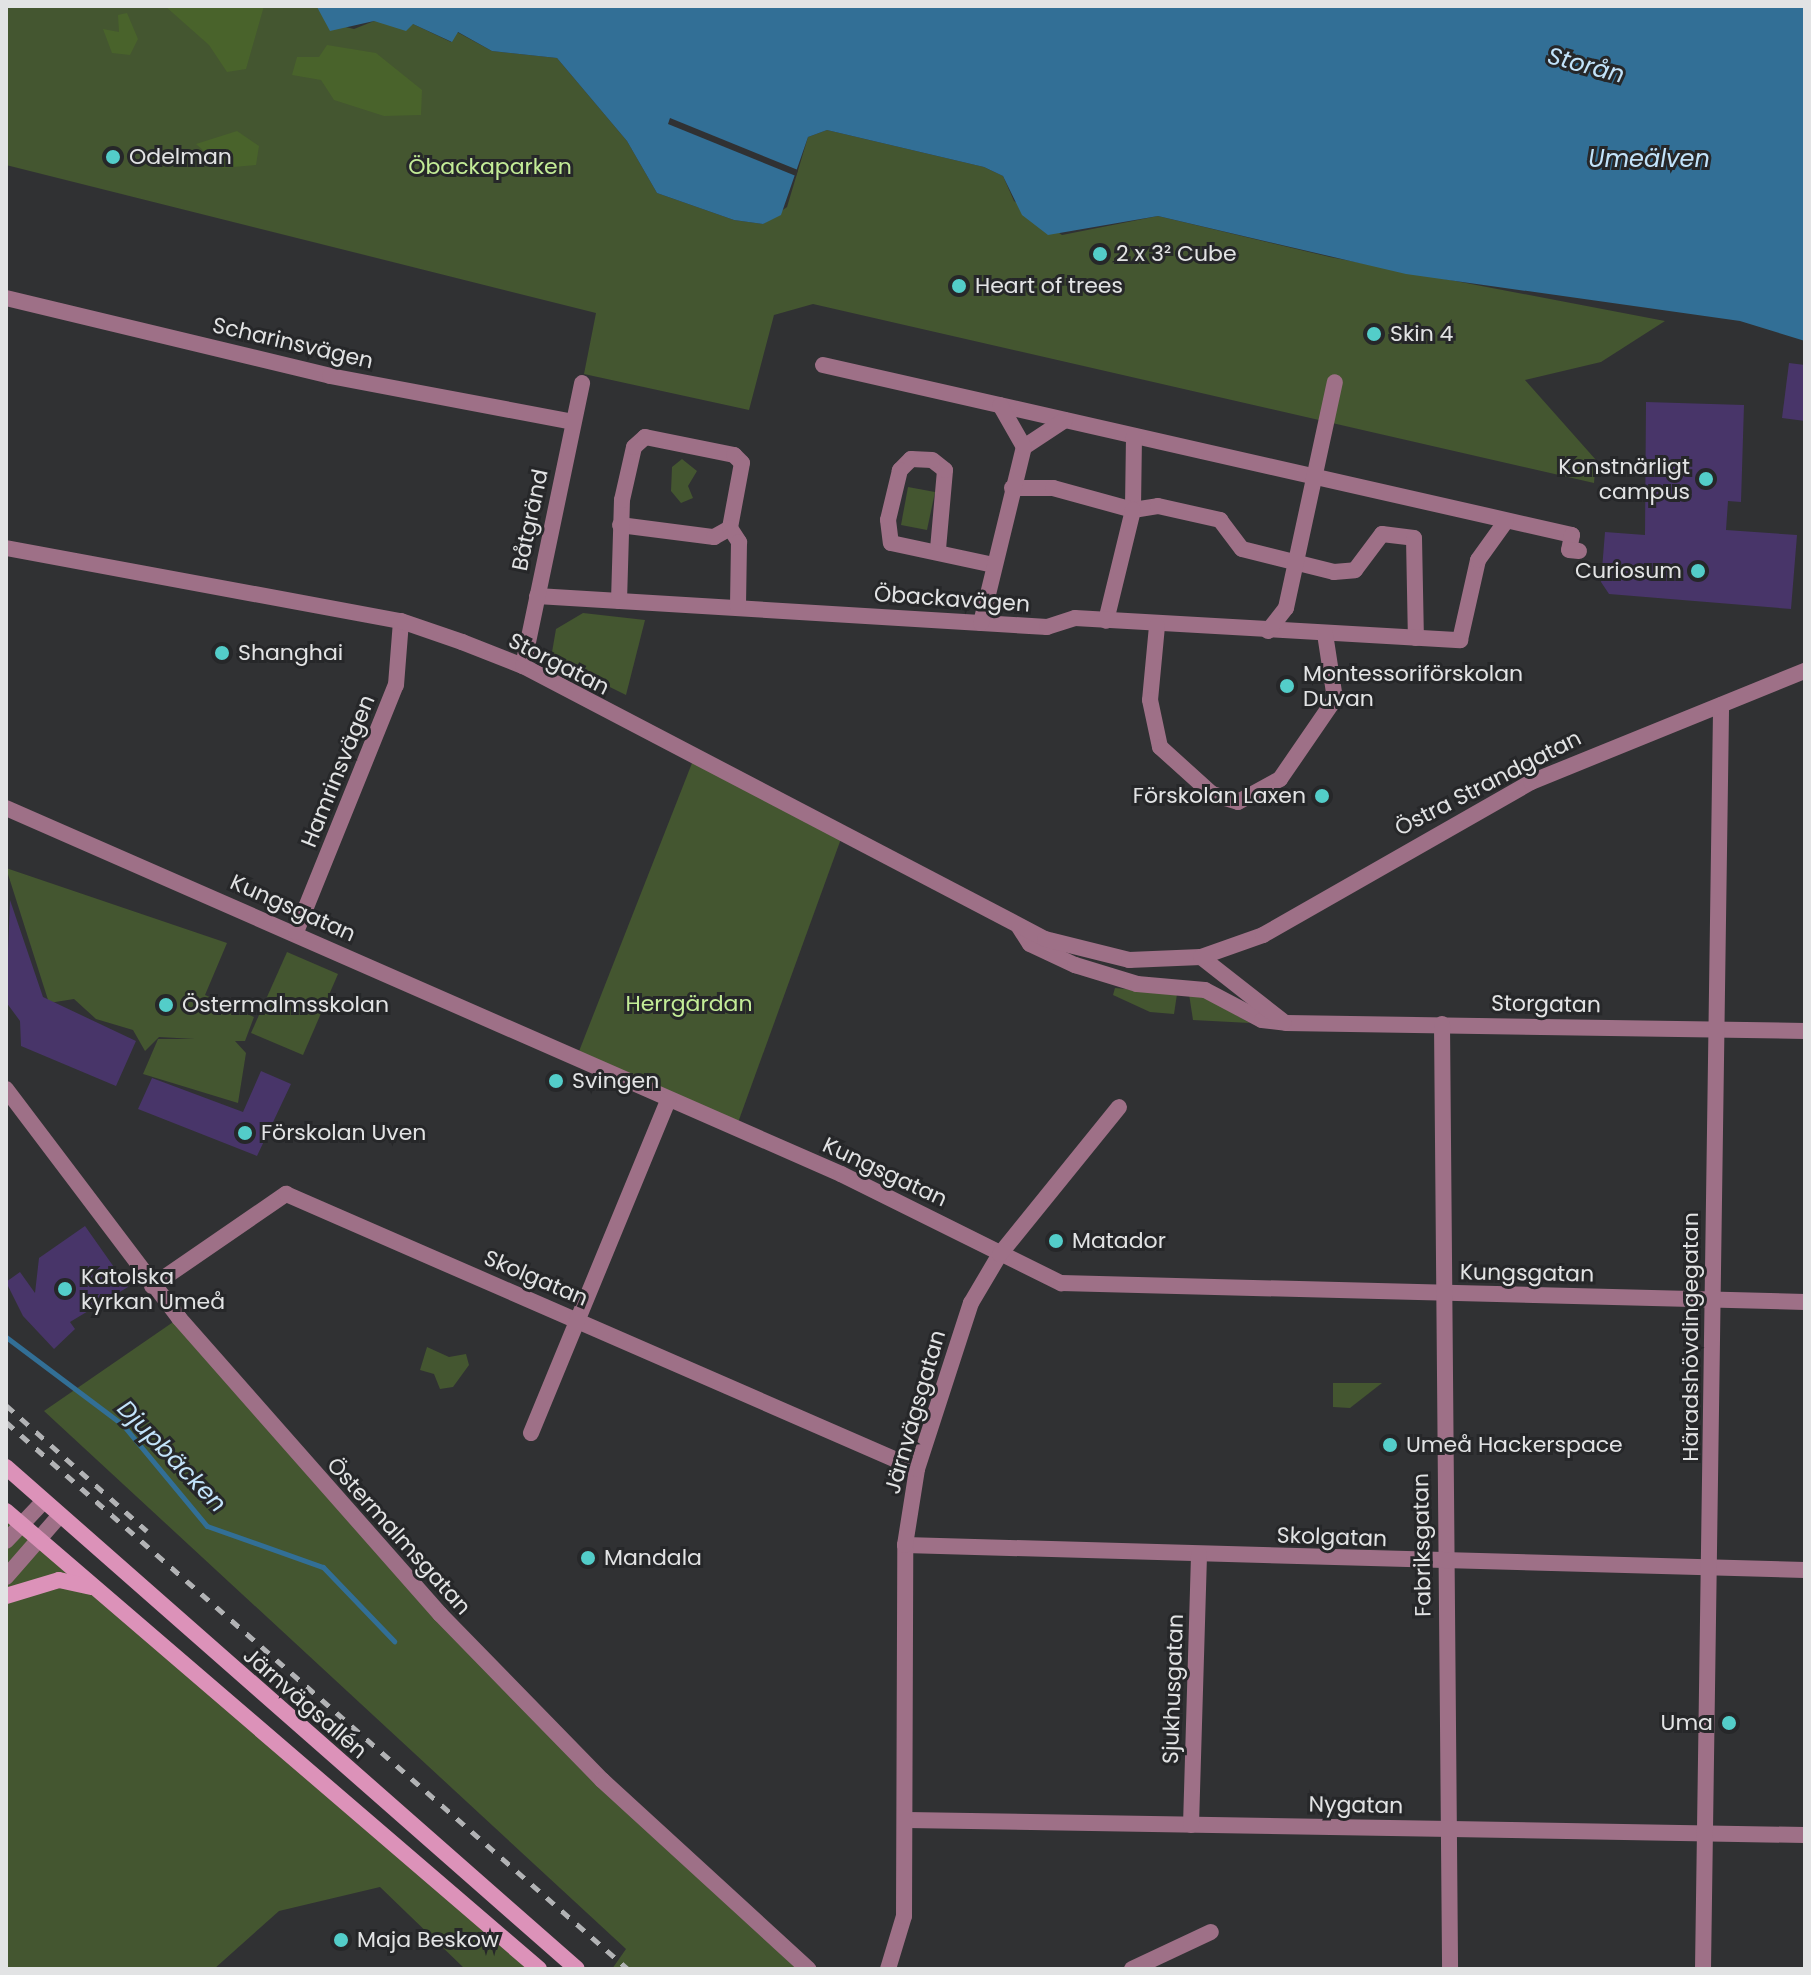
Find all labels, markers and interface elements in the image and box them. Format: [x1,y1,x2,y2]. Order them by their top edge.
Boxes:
water label: Storån [1544,41,1628,89]
place label: Odelman [129,144,232,170]
water label: Umeälven [1588,145,1710,173]
marker: Odelman [104,148,122,166]
park label: Öbackaparken [408,154,572,180]
place label: 2 x 3² Cube [1116,241,1237,267]
marker: 2 x 3² Cube [1091,245,1109,263]
place label: Heart of trees [975,273,1123,299]
marker: Heart of trees [950,277,968,295]
street label: Scharinsvägen [210,312,376,374]
place label: Skin 4 [1390,321,1453,347]
marker: Skin 4 [1365,325,1383,343]
place label: Konstnärligt campus [1558,453,1690,504]
street label: Båtgränd [506,467,554,573]
marker: Konstnärligt campus [1697,470,1715,488]
place label: Curiosum [1575,558,1682,584]
marker: Curiosum [1689,562,1707,580]
street label: Öbackavägen [873,580,1031,618]
street label: Storgatan [504,627,614,701]
place label: Shanghai [238,640,343,666]
marker: Shanghai [213,644,231,662]
place label: Montessoriförskolan Duvan [1303,660,1523,712]
marker: Montessoriförskolan Duvan [1278,677,1296,695]
street label: Hamrinsvägen [295,691,381,851]
street label: Östra Strandgatan [1391,725,1585,841]
place label: Förskolan Laxen [1133,783,1306,809]
marker: Förskolan Laxen [1313,787,1331,805]
street label: Kungsgatan [226,869,360,947]
street label: Storgatan [1491,990,1601,1018]
park label: Herrgärdan [625,991,753,1017]
place label: Östermalmsskolan [182,992,389,1018]
marker: Östermalmsskolan [157,996,175,1014]
place label: Svingen [572,1068,659,1094]
marker: Svingen [547,1072,565,1090]
place label: Förskolan Uven [261,1120,426,1146]
marker: Förskolan Uven [236,1124,254,1142]
street label: Kungsgatan [819,1132,951,1212]
street label: Häradshövdingegatan [1678,1212,1704,1462]
place label: Matador [1072,1228,1166,1254]
marker: Matador [1047,1232,1065,1250]
street label: Skolgatan [480,1244,592,1312]
street label: Kungsgatan [1460,1259,1594,1287]
place label: Katolska kyrkan Umeå [81,1263,225,1314]
marker: Katolska kyrkan Umeå [56,1280,74,1298]
street label: Järnvägsgatan [879,1327,951,1497]
water label: Djupbäcken [112,1394,232,1518]
place label: Umeå Hackerspace [1406,1432,1623,1458]
marker: Umeå Hackerspace [1381,1436,1399,1454]
street label: Östermalmsgatan [321,1452,477,1620]
street label: Fabriksgatan [1408,1473,1436,1617]
street label: Skolgatan [1276,1522,1388,1552]
place label: Mandala [604,1545,702,1571]
marker: Mandala [579,1549,597,1567]
street label: Sjukhusgatan [1157,1614,1189,1764]
street label: Järnvägsallén [238,1642,372,1764]
place label: Uma [1661,1710,1713,1736]
marker: Uma [1720,1714,1738,1732]
street label: Nygatan [1308,1791,1404,1819]
place label: Maja Beskow [357,1927,499,1953]
marker: Maja Beskow [332,1931,350,1949]

